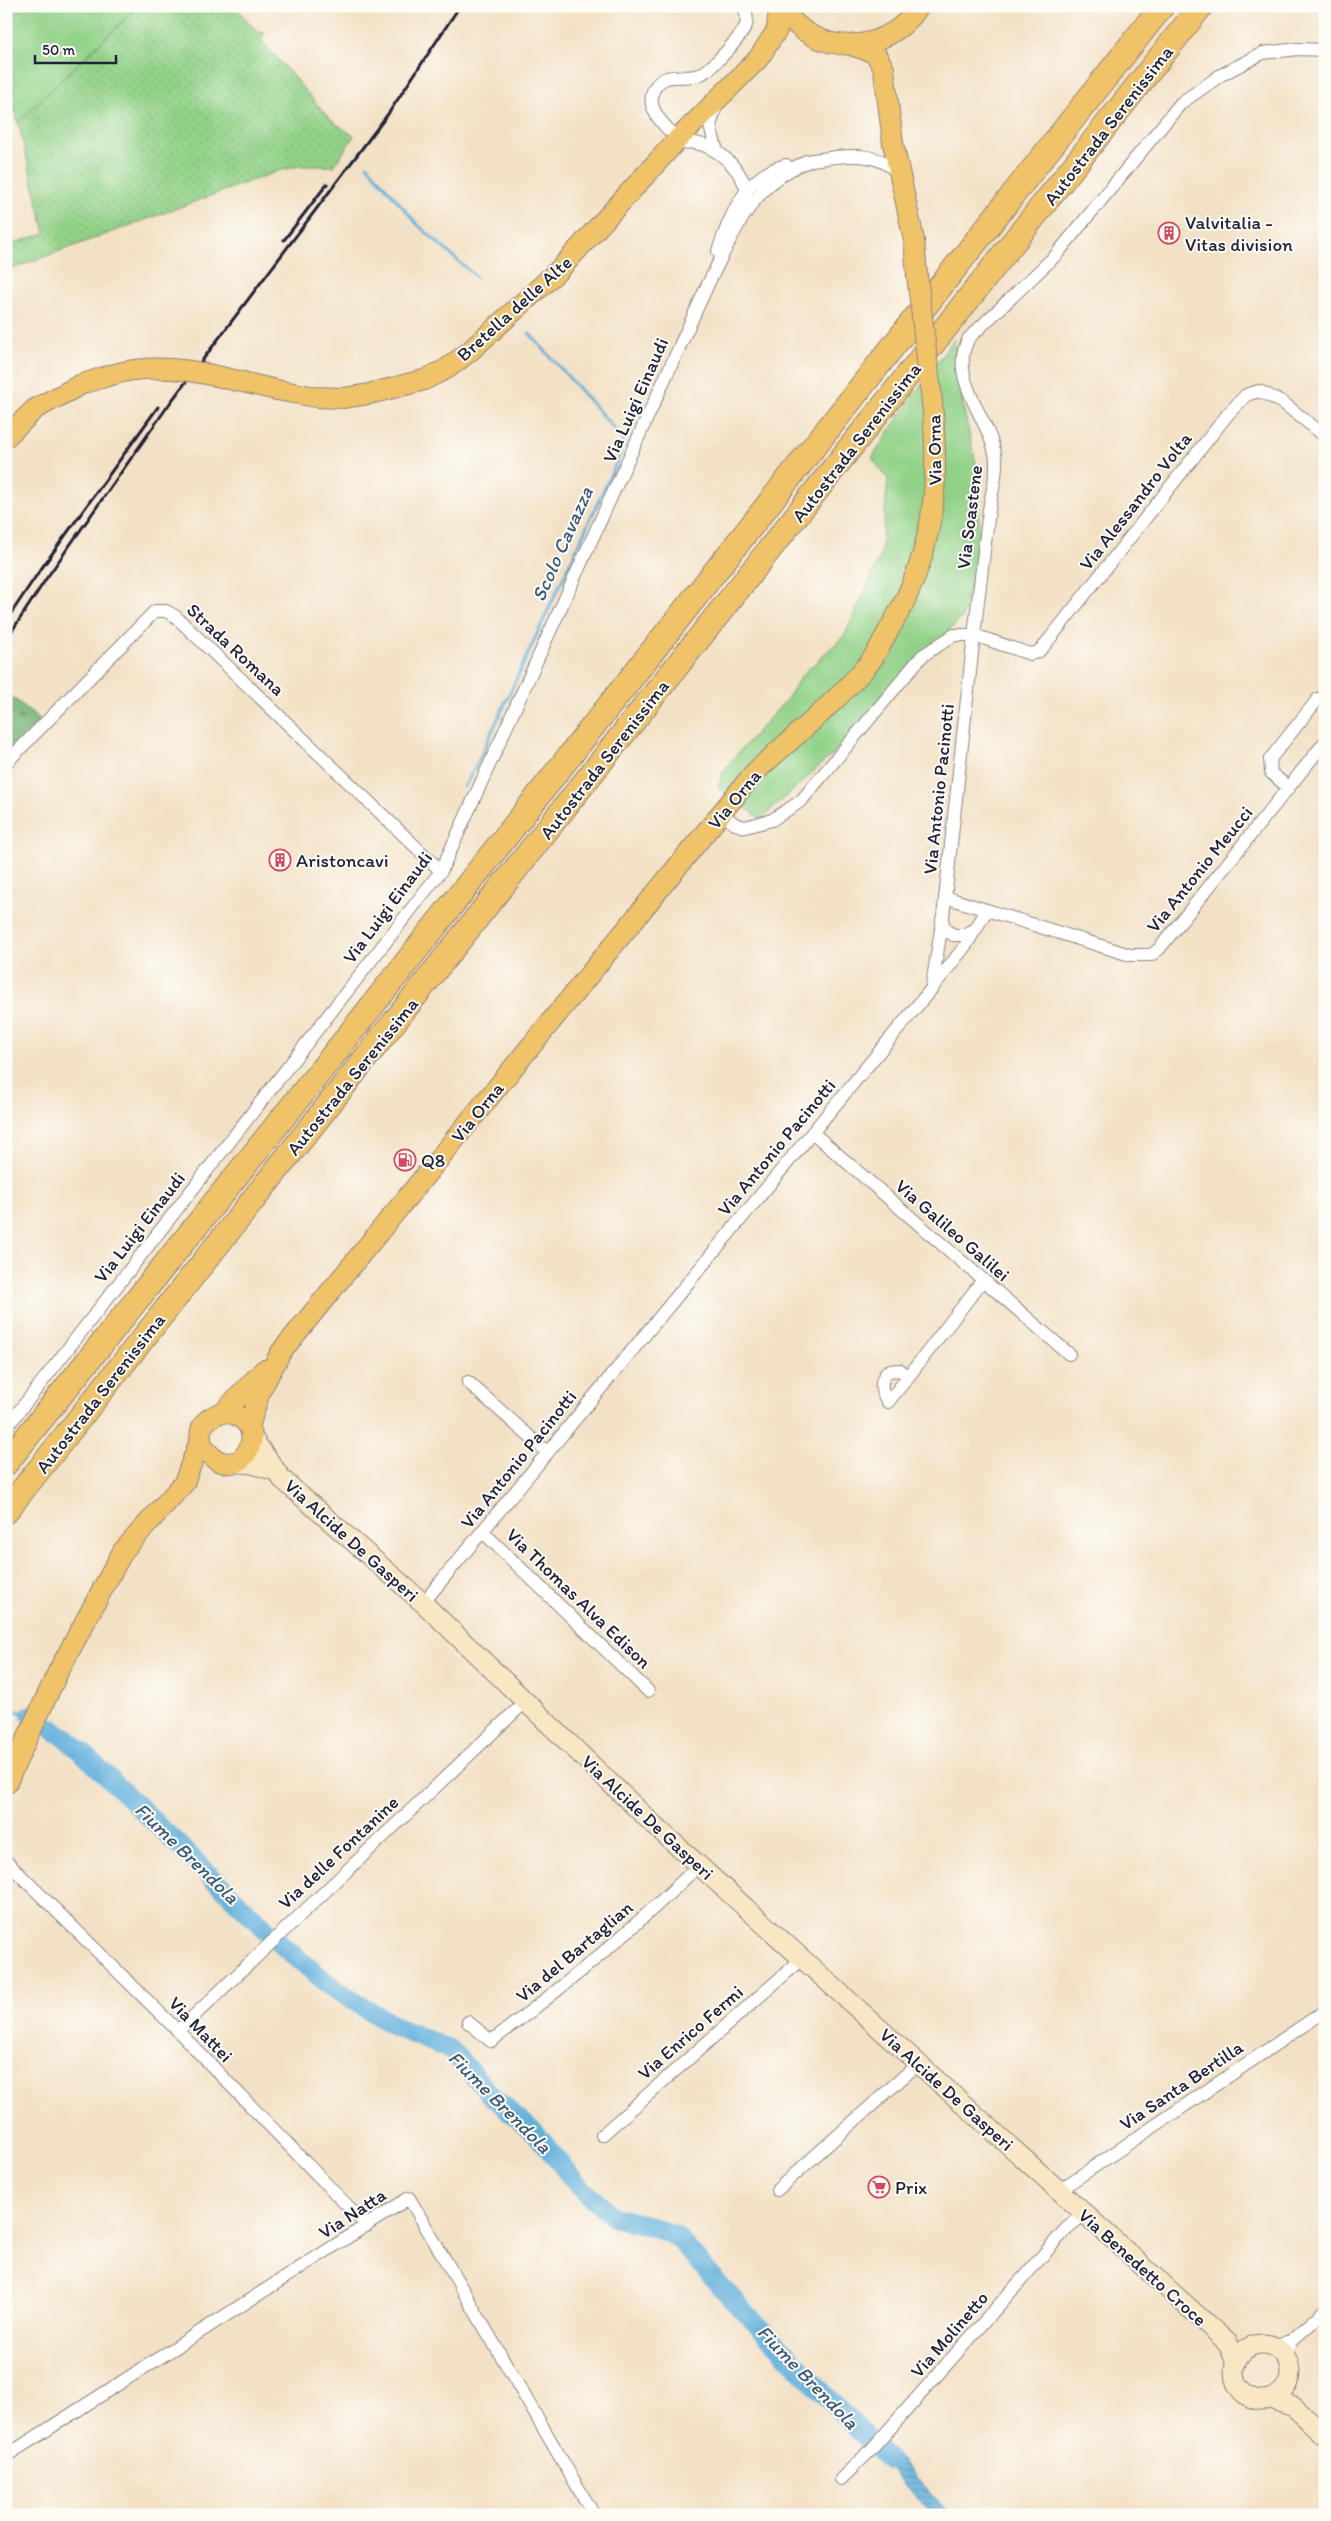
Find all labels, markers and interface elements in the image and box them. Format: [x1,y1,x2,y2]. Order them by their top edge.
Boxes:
scale bar [35,32,116,64]
text: 50 m [42,41,75,59]
street label: Autostrada Serenissima [1039,41,1178,210]
place label: Valvitalia - Vitas division [1185,211,1293,256]
building icon: Valvitalia - Vitas division [1157,221,1181,245]
street label: Bretella delle Alte [452,251,577,366]
street label: Via Luigi Einaudi [598,334,673,466]
street label: Autostrada Serenissima [787,358,926,527]
street label: Via Orna [922,414,947,486]
street label: Via Alessandro Volta [1074,428,1197,575]
street label: Via Soastene [952,464,987,570]
water label: Scolo Cavazza [526,482,598,605]
street label: Strada Romana [182,598,289,701]
street label: Autostrada Serenissima [535,675,674,844]
street label: Via Antonio Pacinotti [918,703,959,876]
street label: Via Orna [703,765,766,834]
street label: Via Antonio Meucci [1141,801,1257,937]
street label: Via Luigi Einaudi [338,847,437,968]
building icon: Aristoncavi [268,848,292,872]
place label: Aristoncavi [296,849,389,872]
street label: Autostrada Serenissima [282,993,423,1160]
street label: Via Antonio Pacinotti [712,1074,840,1220]
street label: Via Orna [446,1077,509,1147]
fuel station icon: Q8 [393,1148,417,1172]
place label: Q8 [421,1149,445,1172]
street label: Via Luigi Einaudi [89,1167,190,1287]
street label: Via Galileo Galilei [891,1175,1015,1286]
street label: Autostrada Serenissima [31,1309,170,1478]
street label: Via Antonio Pacinotti [455,1385,581,1533]
street label: Via Alcide De Gasperi [280,1474,423,1607]
street label: Via Thomas Alva Edison [501,1523,656,1673]
street label: Via Alcide De Gasperi [577,1750,719,1885]
street label: Via delle Fontanine [273,1791,403,1914]
water label: Fiume Brendola [130,1797,245,1909]
street label: Via del Bartaglian [511,1896,638,2007]
street label: Via Enrico Fermi [633,1980,748,2084]
street label: Via Mattei [164,1992,238,2067]
street label: Via Alcide De Gasperi [875,2023,1018,2156]
street label: Via Santa Bertilla [1115,2036,1247,2135]
water label: Fiume Brendola [444,2046,557,2159]
supermarket icon: Prix [867,2175,891,2199]
place label: Prix [895,2176,927,2199]
street label: Via Natta [314,2183,390,2244]
street label: Via Benedetto Croce [1074,2204,1212,2331]
street label: Via Molinetto [906,2286,993,2382]
water label: Fiume Brendola [752,2320,864,2435]

